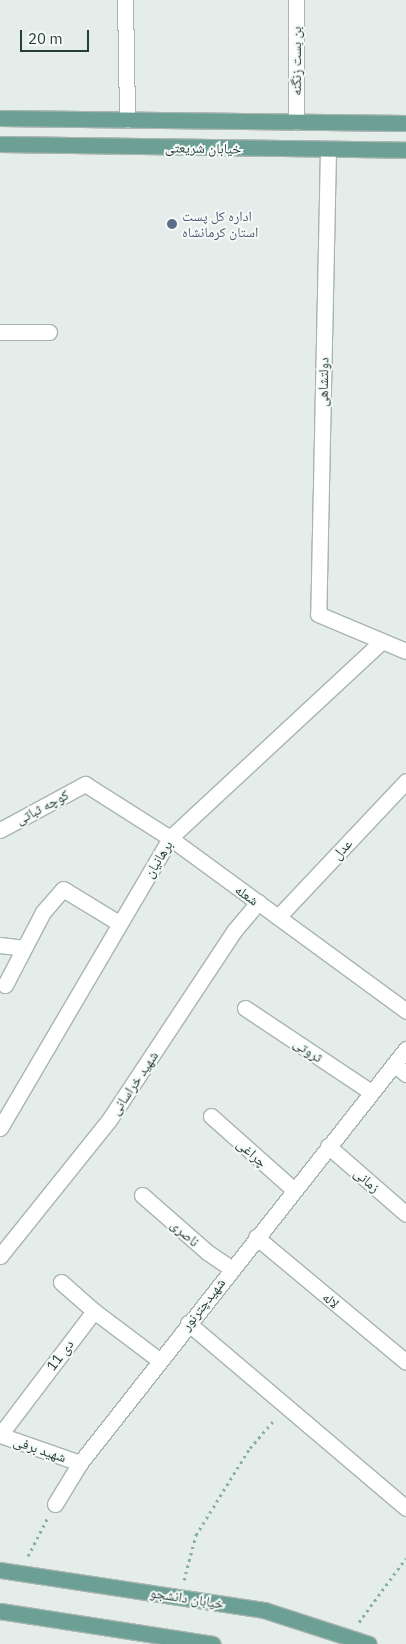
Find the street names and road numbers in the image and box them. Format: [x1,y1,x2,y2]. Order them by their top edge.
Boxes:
street label: بن بست زنگنه [288,26,304,96]
street label: خیابان شریعتی [165,139,241,157]
street label: دولتشاهی [314,357,332,407]
street label: کوچه ثباتی [13,786,71,828]
street label: عدل [328,835,356,863]
street label: برهانیان [140,837,176,881]
street label: شعله [232,881,262,909]
street label: ثروتی [290,1034,326,1066]
street label: شهید خراسانی [106,1048,162,1118]
street label: چراغی [234,1135,270,1171]
street label: زمانی [351,1164,383,1196]
street label: ناصری [167,1216,203,1250]
street label: شهیدچترنور [177,1275,229,1333]
street label: لاله [319,1288,343,1312]
street label: 11 دی [43,1336,77,1374]
street label: شهید برفی [11,1432,69,1466]
street label: خیابان دانشجو [149,1584,225,1612]

